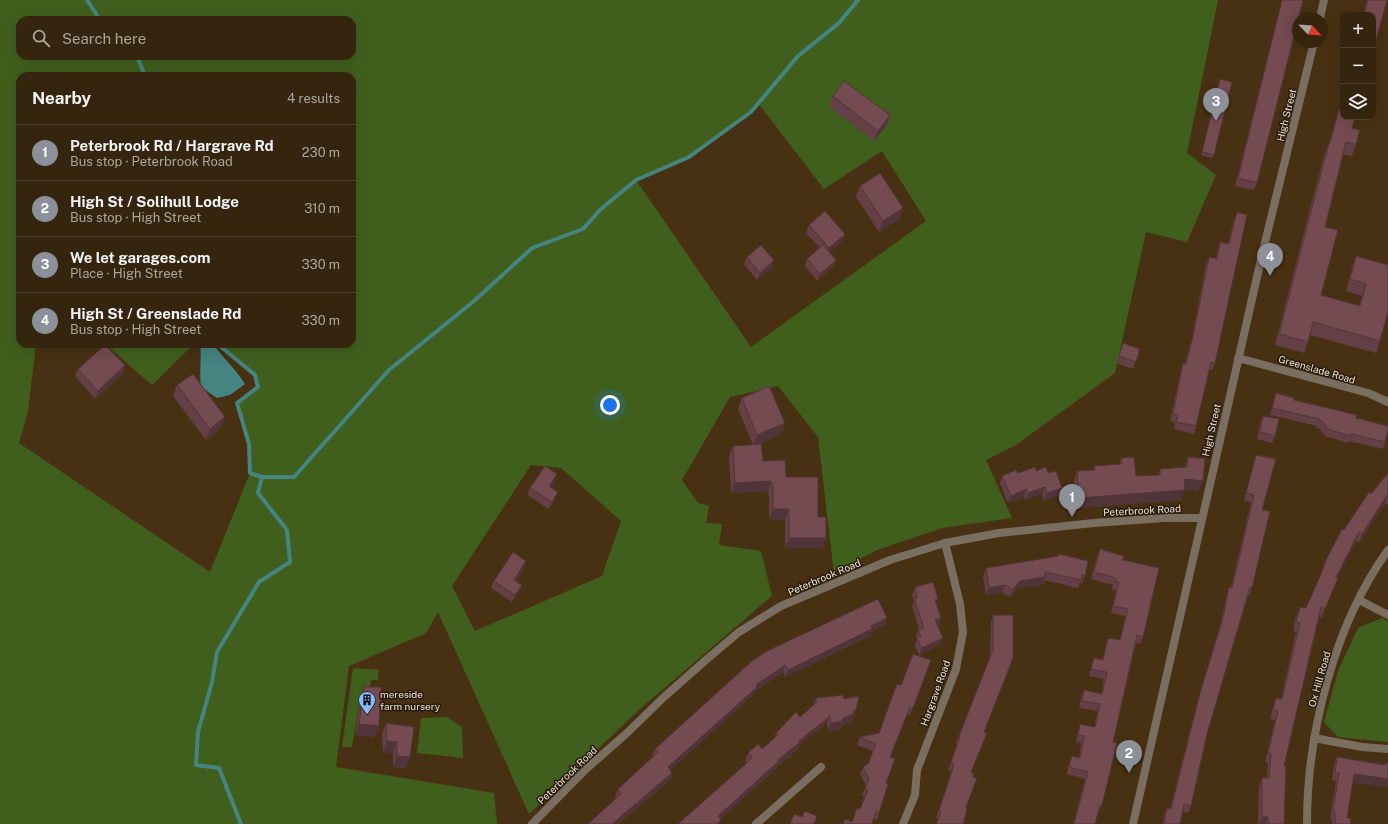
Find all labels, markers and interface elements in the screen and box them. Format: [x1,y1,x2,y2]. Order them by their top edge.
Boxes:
north arrow [1292,12,1328,48]
map controls [1340,12,1376,120]
button: + [1340,12,1376,48]
search box [16,16,356,60]
icon: search [30,27,52,49]
text: Search here [62,30,146,47]
button: − [1340,48,1376,84]
button: layers [1340,84,1376,120]
street label: High Street [1274,87,1298,143]
text: Nearby [32,88,91,108]
pin: 3 [1203,88,1229,121]
text: 4 results [287,91,340,106]
text: Peterbrook Rd / Hargrave Rd [70,137,274,154]
text: 1 [42,145,48,160]
text: 230 m [302,145,340,160]
text: Bus stop · Peterbrook Road [70,154,233,169]
text: High St / Solihull Lodge [70,193,239,210]
text: 2 [41,201,49,216]
text: 310 m [304,201,340,216]
text: Bus stop · High Street [70,210,201,225]
pin: 4 [1257,243,1283,276]
text: We let garages.com [70,249,210,266]
text: 3 [41,257,49,272]
text: 330 m [301,257,340,272]
text: Place · High Street [70,266,183,281]
text: High St / Greenslade Rd [70,305,241,322]
text: 4 [41,313,49,328]
text: 330 m [301,313,340,328]
text: Bus stop · High Street [70,322,201,337]
street label: Greenslade Road [1277,352,1357,386]
your location [600,395,620,415]
street label: High Street [1199,402,1223,458]
pin: 1 [1059,484,1085,517]
street label: Peterbrook Road [1103,502,1181,518]
street label: Peterbrook Road [786,556,862,598]
street label: Ox Hill Road [1305,650,1333,708]
street label: Hargrave Road [918,659,952,727]
place label: mereside farm nursery [380,688,441,712]
building icon: mereside farm nursery [357,690,377,715]
pin: 2 [1116,740,1142,773]
street label: Peterbrook Road [535,744,599,806]

